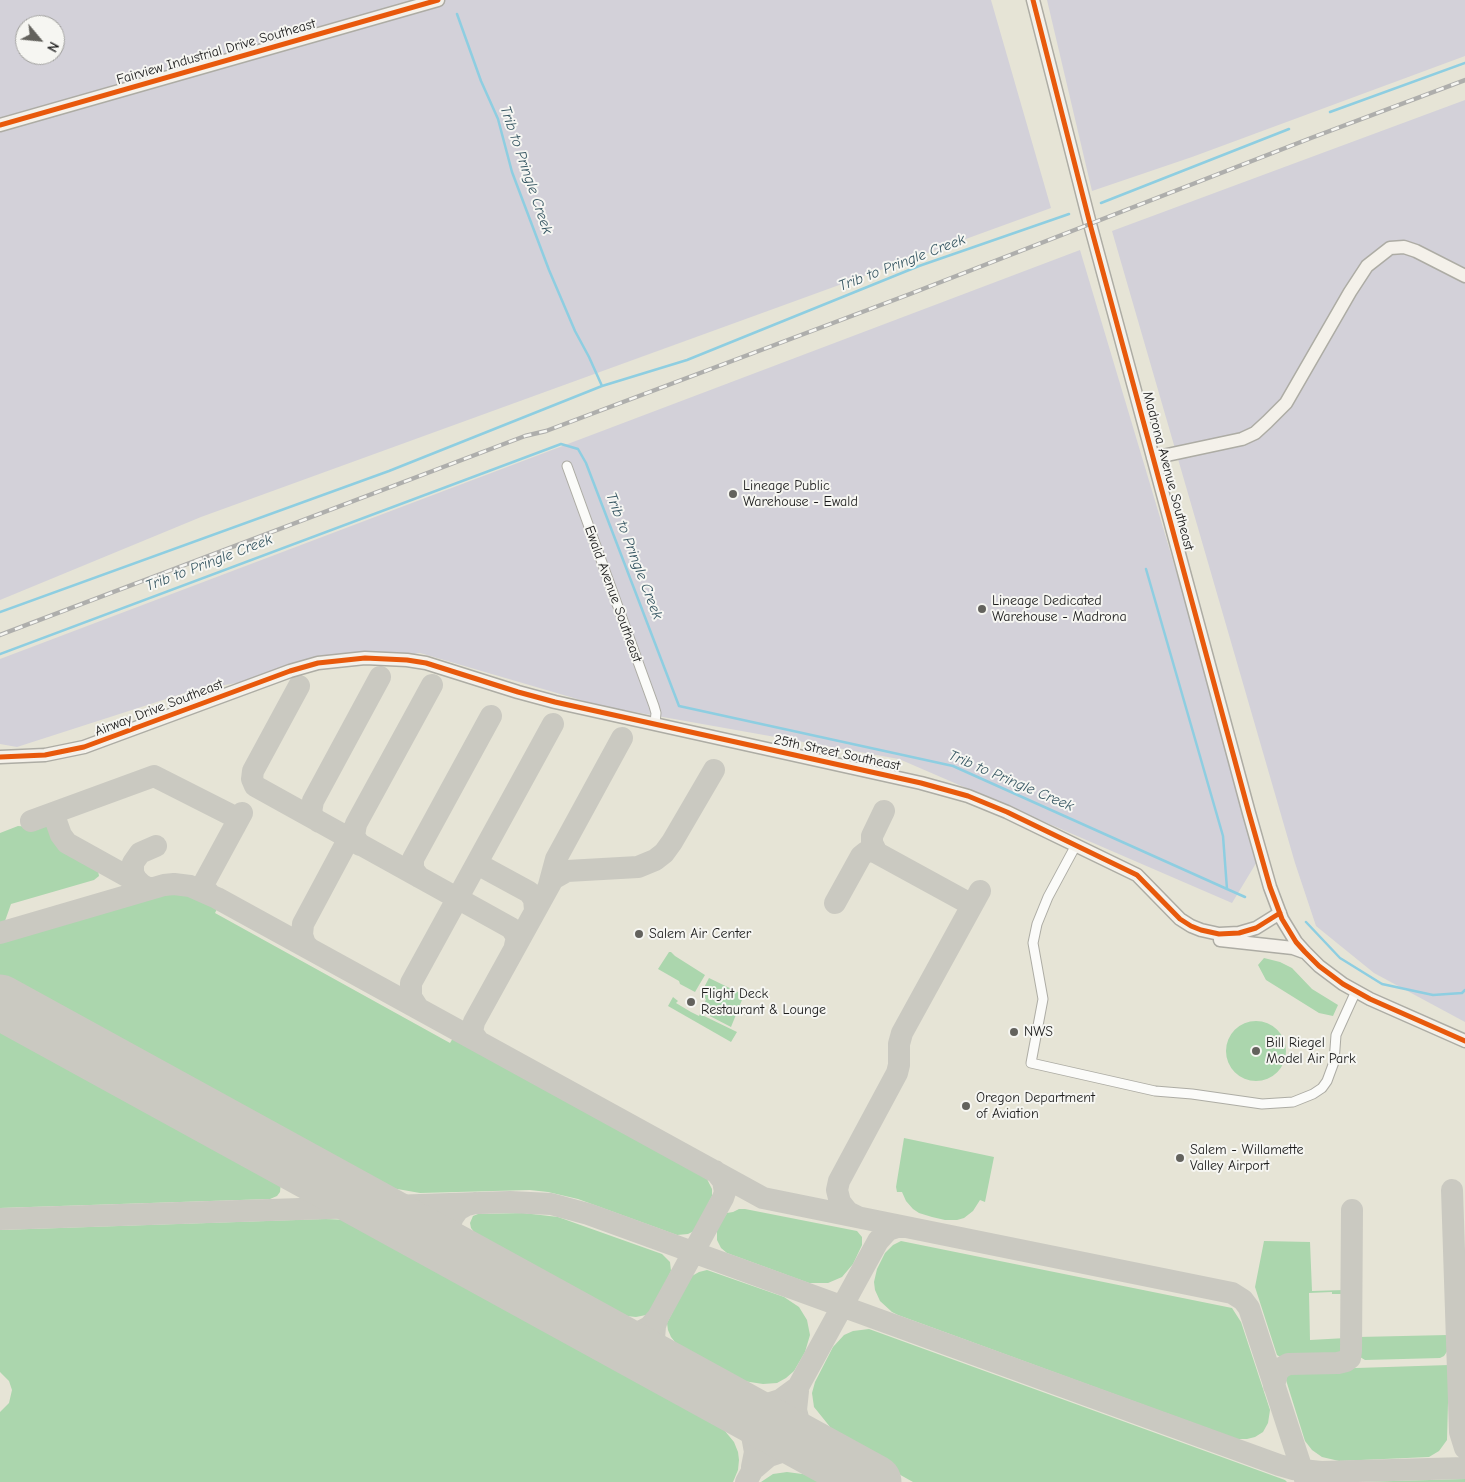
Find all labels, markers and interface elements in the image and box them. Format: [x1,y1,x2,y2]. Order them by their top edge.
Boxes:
north arrow [15,15,65,65]
street label: Fairview Industrial Drive Southeast [115,15,317,89]
text: N [43,39,62,55]
water label: Trib to Pringle Creek [496,104,556,236]
water label: Trib to Pringle Creek [836,231,968,295]
street label: Madrona Avenue Southeast [1139,390,1197,552]
place label: Lineage Public Warehouse - Ewald [743,478,858,511]
marker: Lineage Public Warehouse - Ewald [727,488,739,500]
water label: Trib to Pringle Creek [602,490,666,622]
street label: Ewald Avenue Southeast [580,523,646,665]
water label: Trib to Pringle Creek [143,531,275,595]
place label: Lineage Dedicated Warehouse - Madrona [992,593,1127,626]
marker: Lineage Dedicated Warehouse - Madrona [976,603,988,615]
street label: Airway Drive Southeast [93,676,225,740]
street label: 25th Street Southeast [772,731,902,775]
water label: Trib to Pringle Creek [946,746,1076,816]
place label: Salem Air Center [649,926,751,942]
marker: Salem Air Center [633,928,645,940]
place label: Flight Deck Restaurant & Lounge [701,986,826,1019]
marker: Flight Deck Restaurant & Lounge [685,996,697,1008]
place label: NWS [1024,1024,1053,1040]
marker: NWS [1008,1026,1020,1038]
place label: Bill Riegel Model Air Park [1266,1035,1356,1068]
marker: Bill Riegel Model Air Park [1250,1045,1262,1057]
place label: Oregon Department of Aviation [976,1090,1095,1122]
marker: Oregon Department of Aviation [960,1100,972,1112]
place label: Salem - Willamette Valley Airport [1190,1142,1303,1174]
marker: Salem - Willamette Valley Airport [1174,1152,1186,1164]

